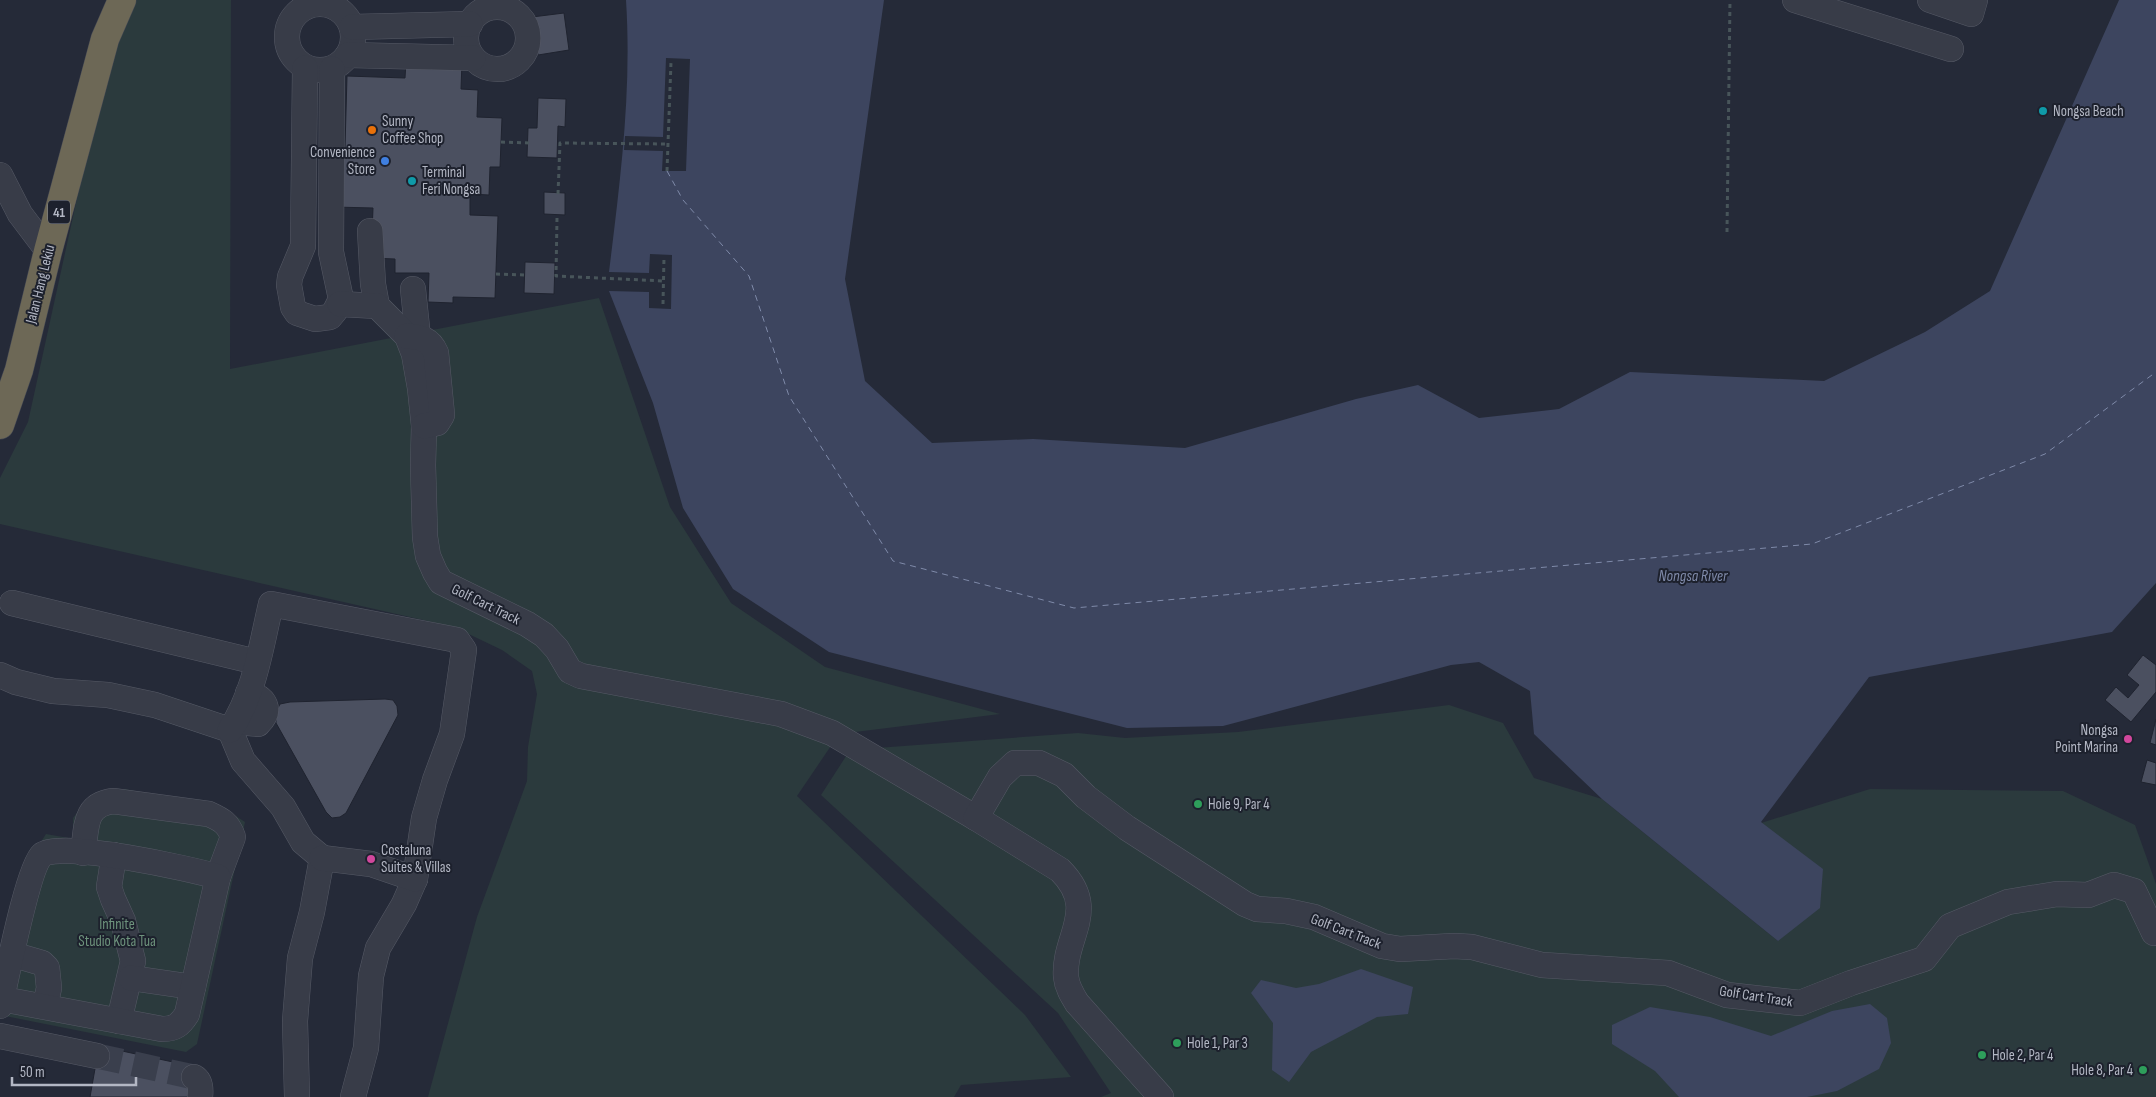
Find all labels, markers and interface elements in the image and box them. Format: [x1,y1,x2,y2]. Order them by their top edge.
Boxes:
place label: Nongsa Beach [2053,102,2124,121]
marker: Nongsa Beach [2037,105,2049,117]
place label: Sunny Coffee Shop [382,112,443,148]
marker: Sunny Coffee Shop [366,124,378,136]
place label: Convenience Store [310,143,375,179]
marker: Convenience Store [379,155,391,167]
place label: Terminal Feri Nongsa [422,163,481,199]
marker: Terminal Feri Nongsa [406,175,418,187]
road number: 41 [48,200,70,223]
street label: Jalan Hang Lekiu [21,243,59,327]
water label: Nongsa River [1658,567,1728,586]
street label: Golf Cart Track [448,580,523,629]
place label: Nongsa Point Marina [2055,721,2118,757]
marker: Nongsa Point Marina [2122,733,2134,745]
place label: Hole 9, Par 4 [1208,795,1270,814]
marker: Hole 9, Par 4 [1192,798,1204,810]
place label: Costaluna Suites & Villas [381,841,451,877]
marker: Costaluna Suites & Villas [365,853,377,865]
street label: Golf Cart Track [1308,909,1384,954]
park label: Infinite Studio Kota Tua [78,915,156,951]
street label: Golf Cart Track [1718,981,1794,1012]
place label: Hole 1, Par 3 [1187,1034,1248,1053]
marker: Hole 1, Par 3 [1171,1037,1183,1049]
place label: Hole 2, Par 4 [1992,1046,2053,1065]
marker: Hole 2, Par 4 [1976,1049,1988,1061]
scale bar [12,1054,136,1086]
place label: Hole 8, Par 4 [2071,1061,2133,1080]
text: 50 m [20,1063,45,1082]
marker: Hole 8, Par 4 [2137,1064,2149,1076]

